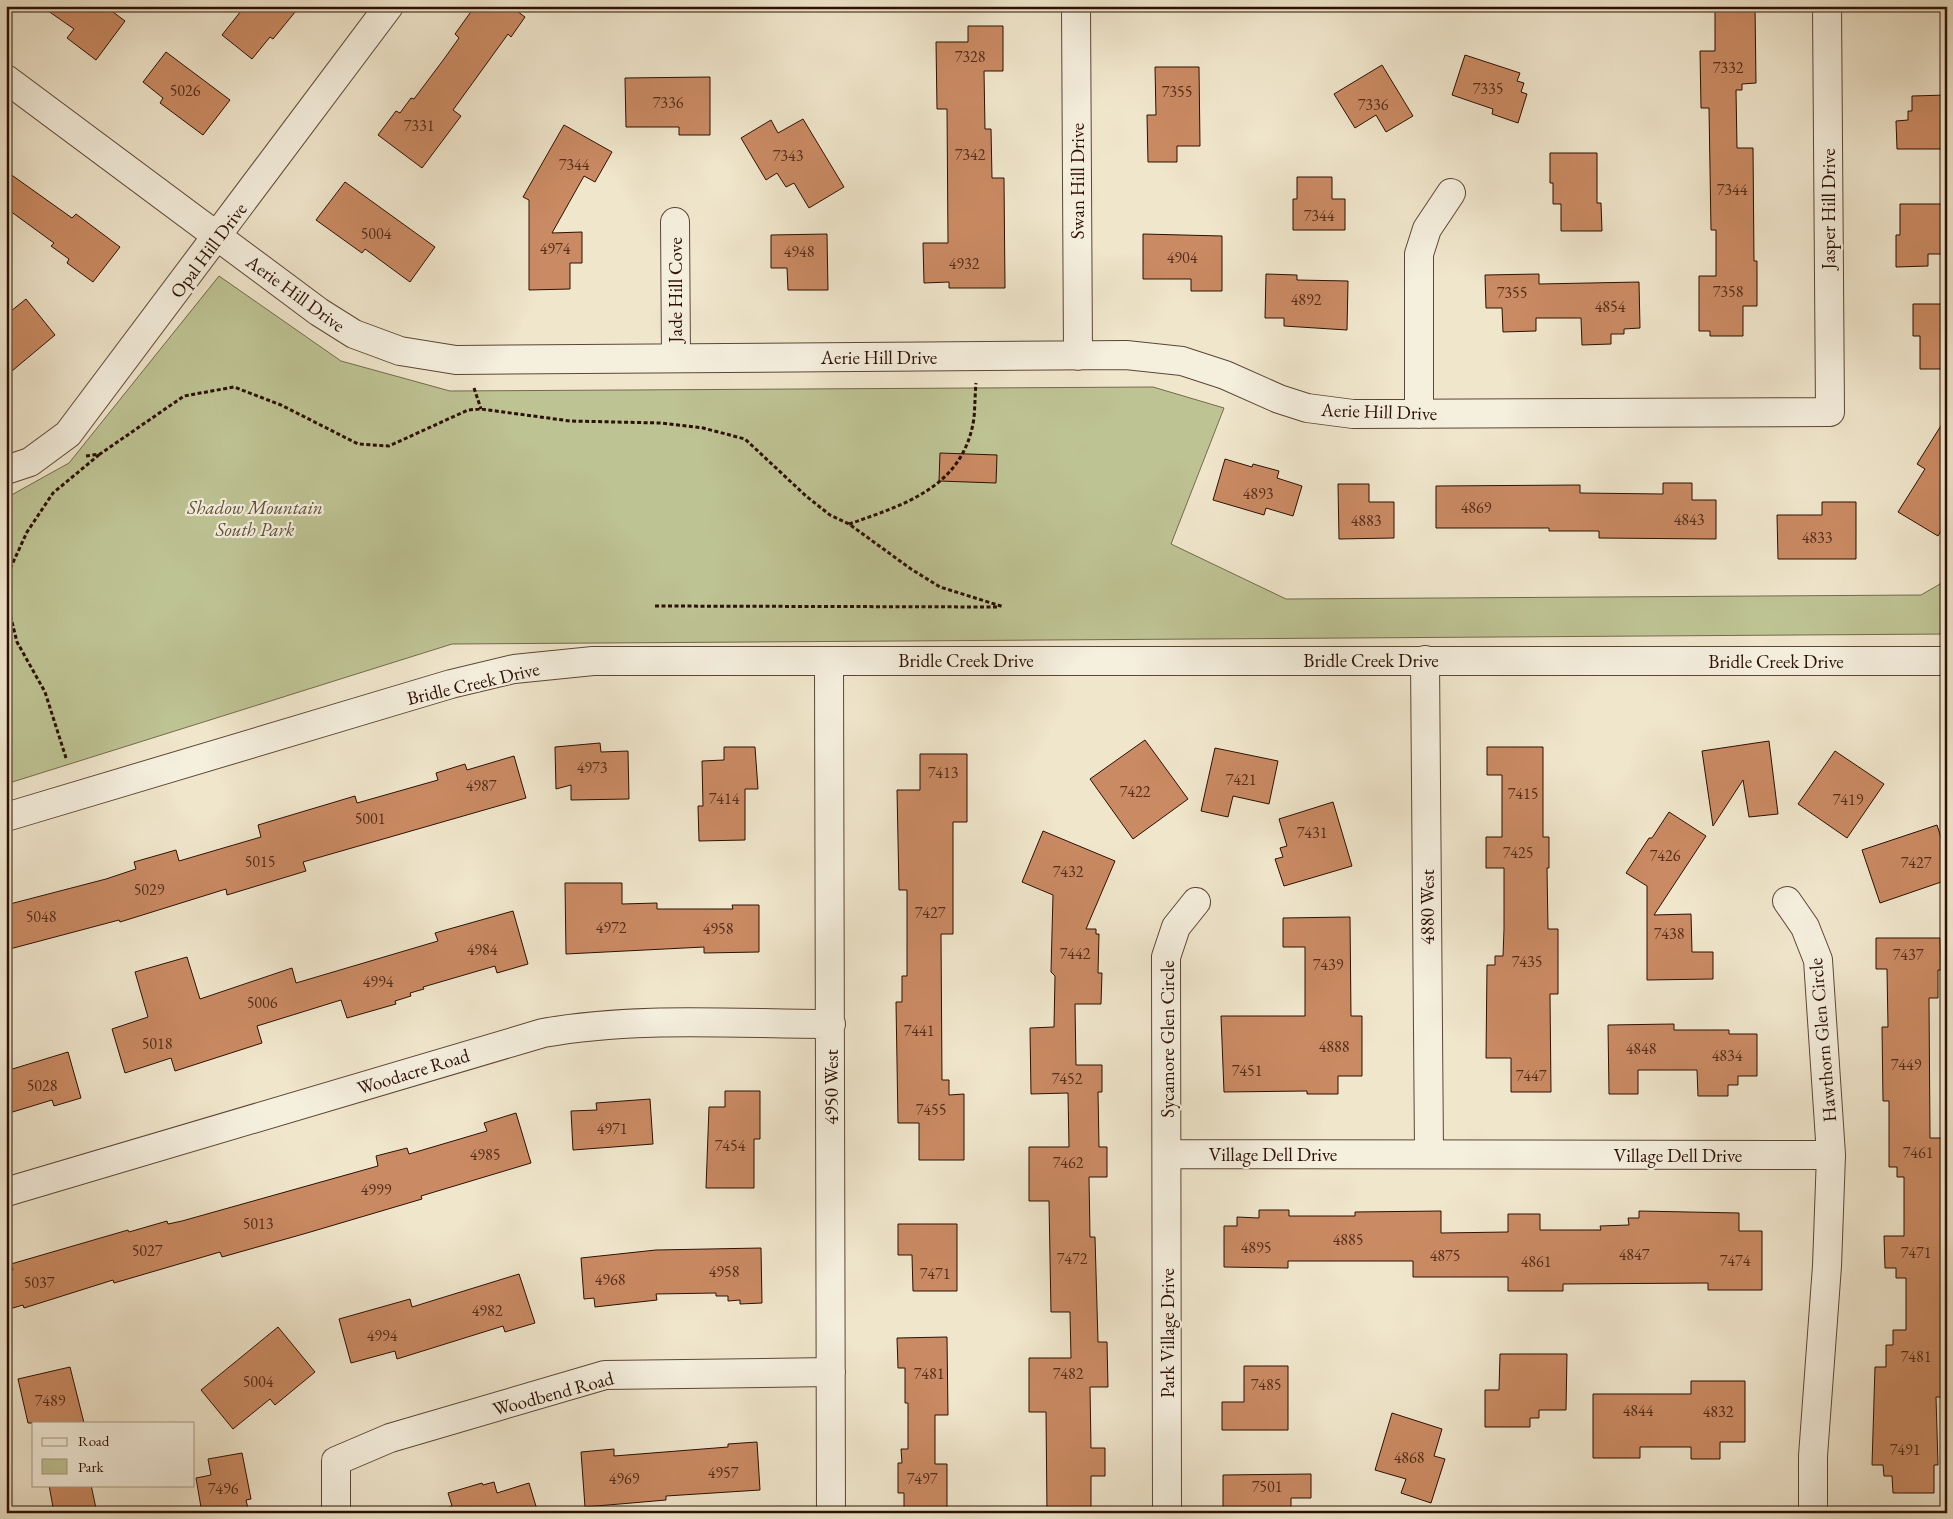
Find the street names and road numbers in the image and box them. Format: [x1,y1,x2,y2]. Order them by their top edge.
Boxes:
street label: Swan Hill Drive [1065,123,1090,239]
street label: Jasper Hill Drive [1816,148,1841,272]
street label: Opal Hill Drive [164,197,253,303]
street label: Jade Hill Cove [663,237,688,345]
street label: Aerie Hill Drive [240,249,350,338]
street label: Aerie Hill Drive [820,345,937,370]
street label: Aerie Hill Drive [1319,397,1438,426]
street label: Bridle Creek Drive [898,648,1034,673]
street label: Bridle Creek Drive [1303,648,1439,673]
street label: Bridle Creek Drive [1708,649,1844,674]
street label: Bridle Creek Drive [404,656,542,711]
street label: 4880 West [1415,869,1440,945]
street label: Hawthorn Glen Circle [1803,957,1842,1123]
street label: Sycamore Glen Circle [1155,960,1180,1118]
street label: Woodacre Road [354,1042,473,1100]
street label: 4950 West [819,1049,844,1125]
street label: Village Dell Drive [1209,1142,1337,1167]
street label: Village Dell Drive [1614,1143,1742,1168]
street label: Park Village Drive [1155,1268,1180,1398]
street label: Woodbend Road [490,1365,617,1422]

